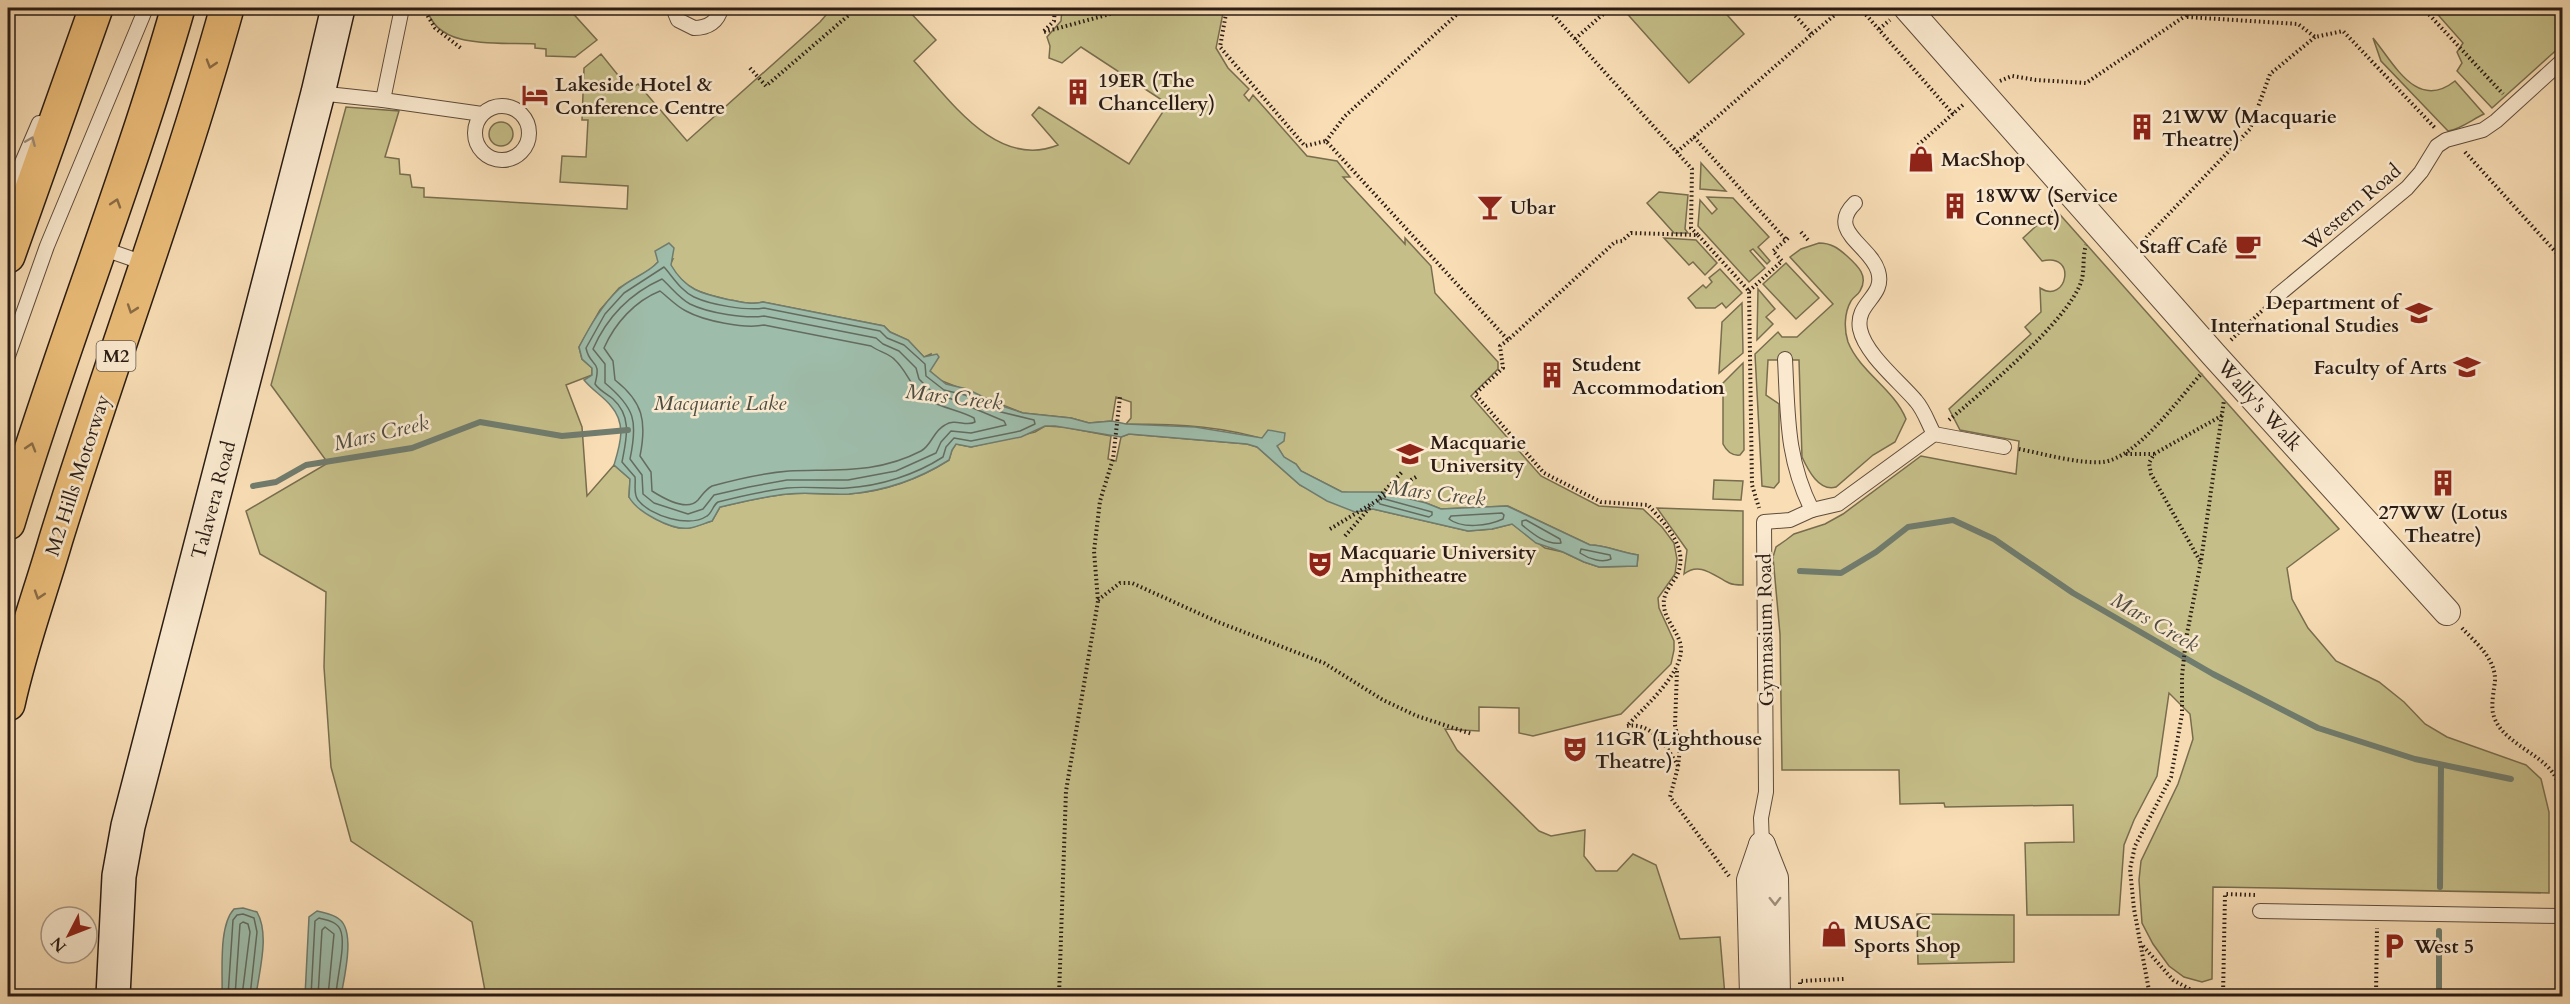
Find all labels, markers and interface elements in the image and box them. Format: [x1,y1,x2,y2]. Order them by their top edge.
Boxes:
one-way arrow [205,58,218,69]
place label: 19ER (The Chancellery) [1098,67,1215,117]
place label: Lakeside Hotel & Conference Centre [555,71,725,121]
building icon: 19ER (The Chancellery) [1063,77,1093,107]
hotel icon: Lakeside Hotel & Conference Centre [520,80,550,110]
place label: 21WW (Macquarie Theatre) [2162,103,2337,153]
building icon: 21WW (Macquarie Theatre) [2127,112,2157,142]
one-way arrow [24,137,36,148]
shop icon: MacShop [1906,144,1936,174]
place label: MacShop [1941,146,2026,173]
street label: Western Road [2297,157,2407,258]
place label: 18WW (Service Connect) [1975,182,2118,232]
building icon: 18WW (Service Connect) [1940,191,1970,221]
bar icon: Ubar [1475,192,1505,222]
place label: Ubar [1510,194,1557,221]
one-way arrow [108,198,121,209]
cafe icon: Staff Café [2233,231,2263,261]
place label: Staff Café [2139,233,2228,260]
place label: Department of International Studies [2210,289,2402,339]
school or university icon: Department of International Studies [2404,298,2434,328]
one-way arrow [126,303,139,314]
road number: M2 [96,341,136,371]
place label: Student Accommodation [1572,351,1725,401]
school or university icon: Faculty of Arts [2452,352,2482,382]
street label: Wally's Walk [2211,353,2308,457]
place label: Faculty of Arts [2313,354,2447,381]
building icon: Student Accommodation [1537,360,1567,390]
water label: Mars Creek [904,377,1005,418]
water label: Macquarie Lake [654,389,787,418]
street label: M2 Hills Motorway [39,391,116,559]
water label: Mars Creek [330,408,432,459]
place label: Macquarie University [1430,429,1526,479]
street label: Talavera Road [185,438,242,562]
school or university icon: Macquarie University [1395,439,1425,469]
one-way arrow [24,442,36,453]
building icon: 27WW (Lotus Theatre) [2428,468,2458,498]
water label: Mars Creek [1387,473,1488,514]
place label: 27WW (Lotus Theatre) [2378,499,2508,549]
place label: Macquarie University Amphitheatre [1340,539,1537,589]
theatre icon: Macquarie University Amphitheatre [1305,549,1335,579]
street label: Gymnasium Road [1751,553,1780,707]
water label: Mars Creek [2105,586,2205,660]
one-way arrow [34,589,46,600]
place label: 11GR (Lighthouse Theatre) [1595,725,1762,775]
theatre icon: 11GR (Lighthouse Theatre) [1560,734,1590,764]
one-way arrow [1769,897,1782,906]
north arrow [39,905,99,965]
place label: MUSAC Sports Shop [1854,909,1961,959]
shop icon: MUSAC Sports Shop [1819,919,1849,949]
parking icon: West 5 [2379,931,2409,961]
text: N [46,932,71,957]
place label: West 5 [2413,933,2474,960]

